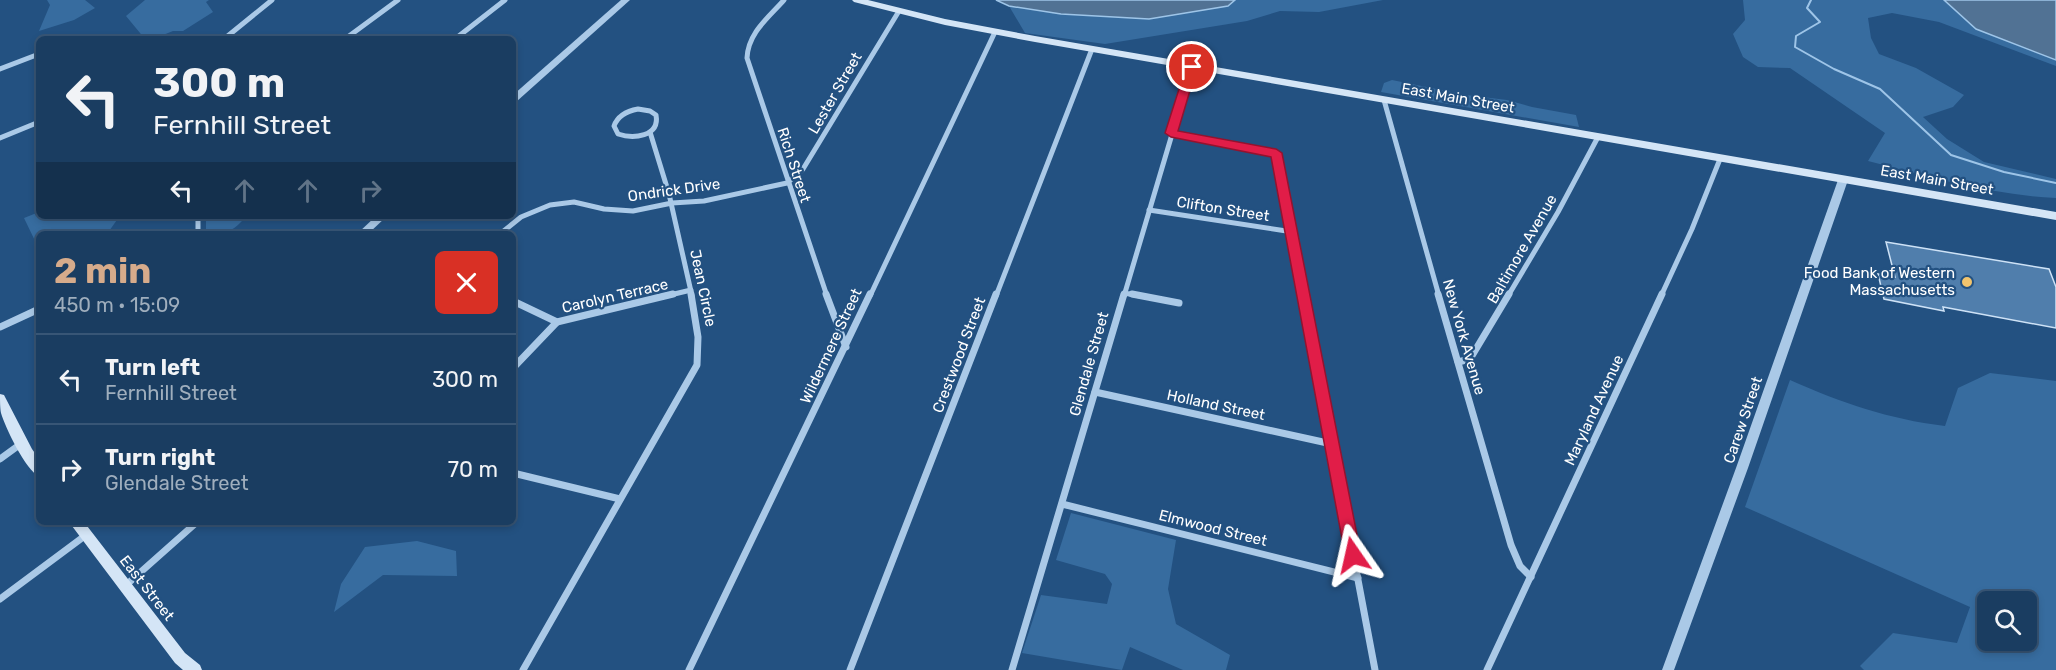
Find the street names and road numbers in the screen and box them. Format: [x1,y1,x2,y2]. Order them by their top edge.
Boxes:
street label: Lester Street [804,49,866,137]
street label: East Main Street [1400,79,1516,117]
street label: Rich Street [773,125,815,205]
street label: East Main Street [1879,161,1995,199]
street label: Ondrick Drive [627,175,721,205]
street label: Baltimore Avenue [1483,191,1561,307]
street label: Clifton Street [1175,193,1271,225]
street label: Jean Circle [686,248,720,328]
street label: Carolyn Terrace [560,275,670,317]
street label: New York Avenue [1439,277,1489,397]
street label: Wildermere Street [796,285,866,406]
street label: Crestwood Street [929,294,989,415]
street label: Glendale Street [1066,310,1113,418]
street label: Maryland Avenue [1560,352,1628,468]
street label: Carew Street [1720,374,1766,466]
street label: Holland Street [1165,386,1267,424]
street label: Elmwood Street [1157,506,1269,550]
street label: East Street [116,552,178,624]

